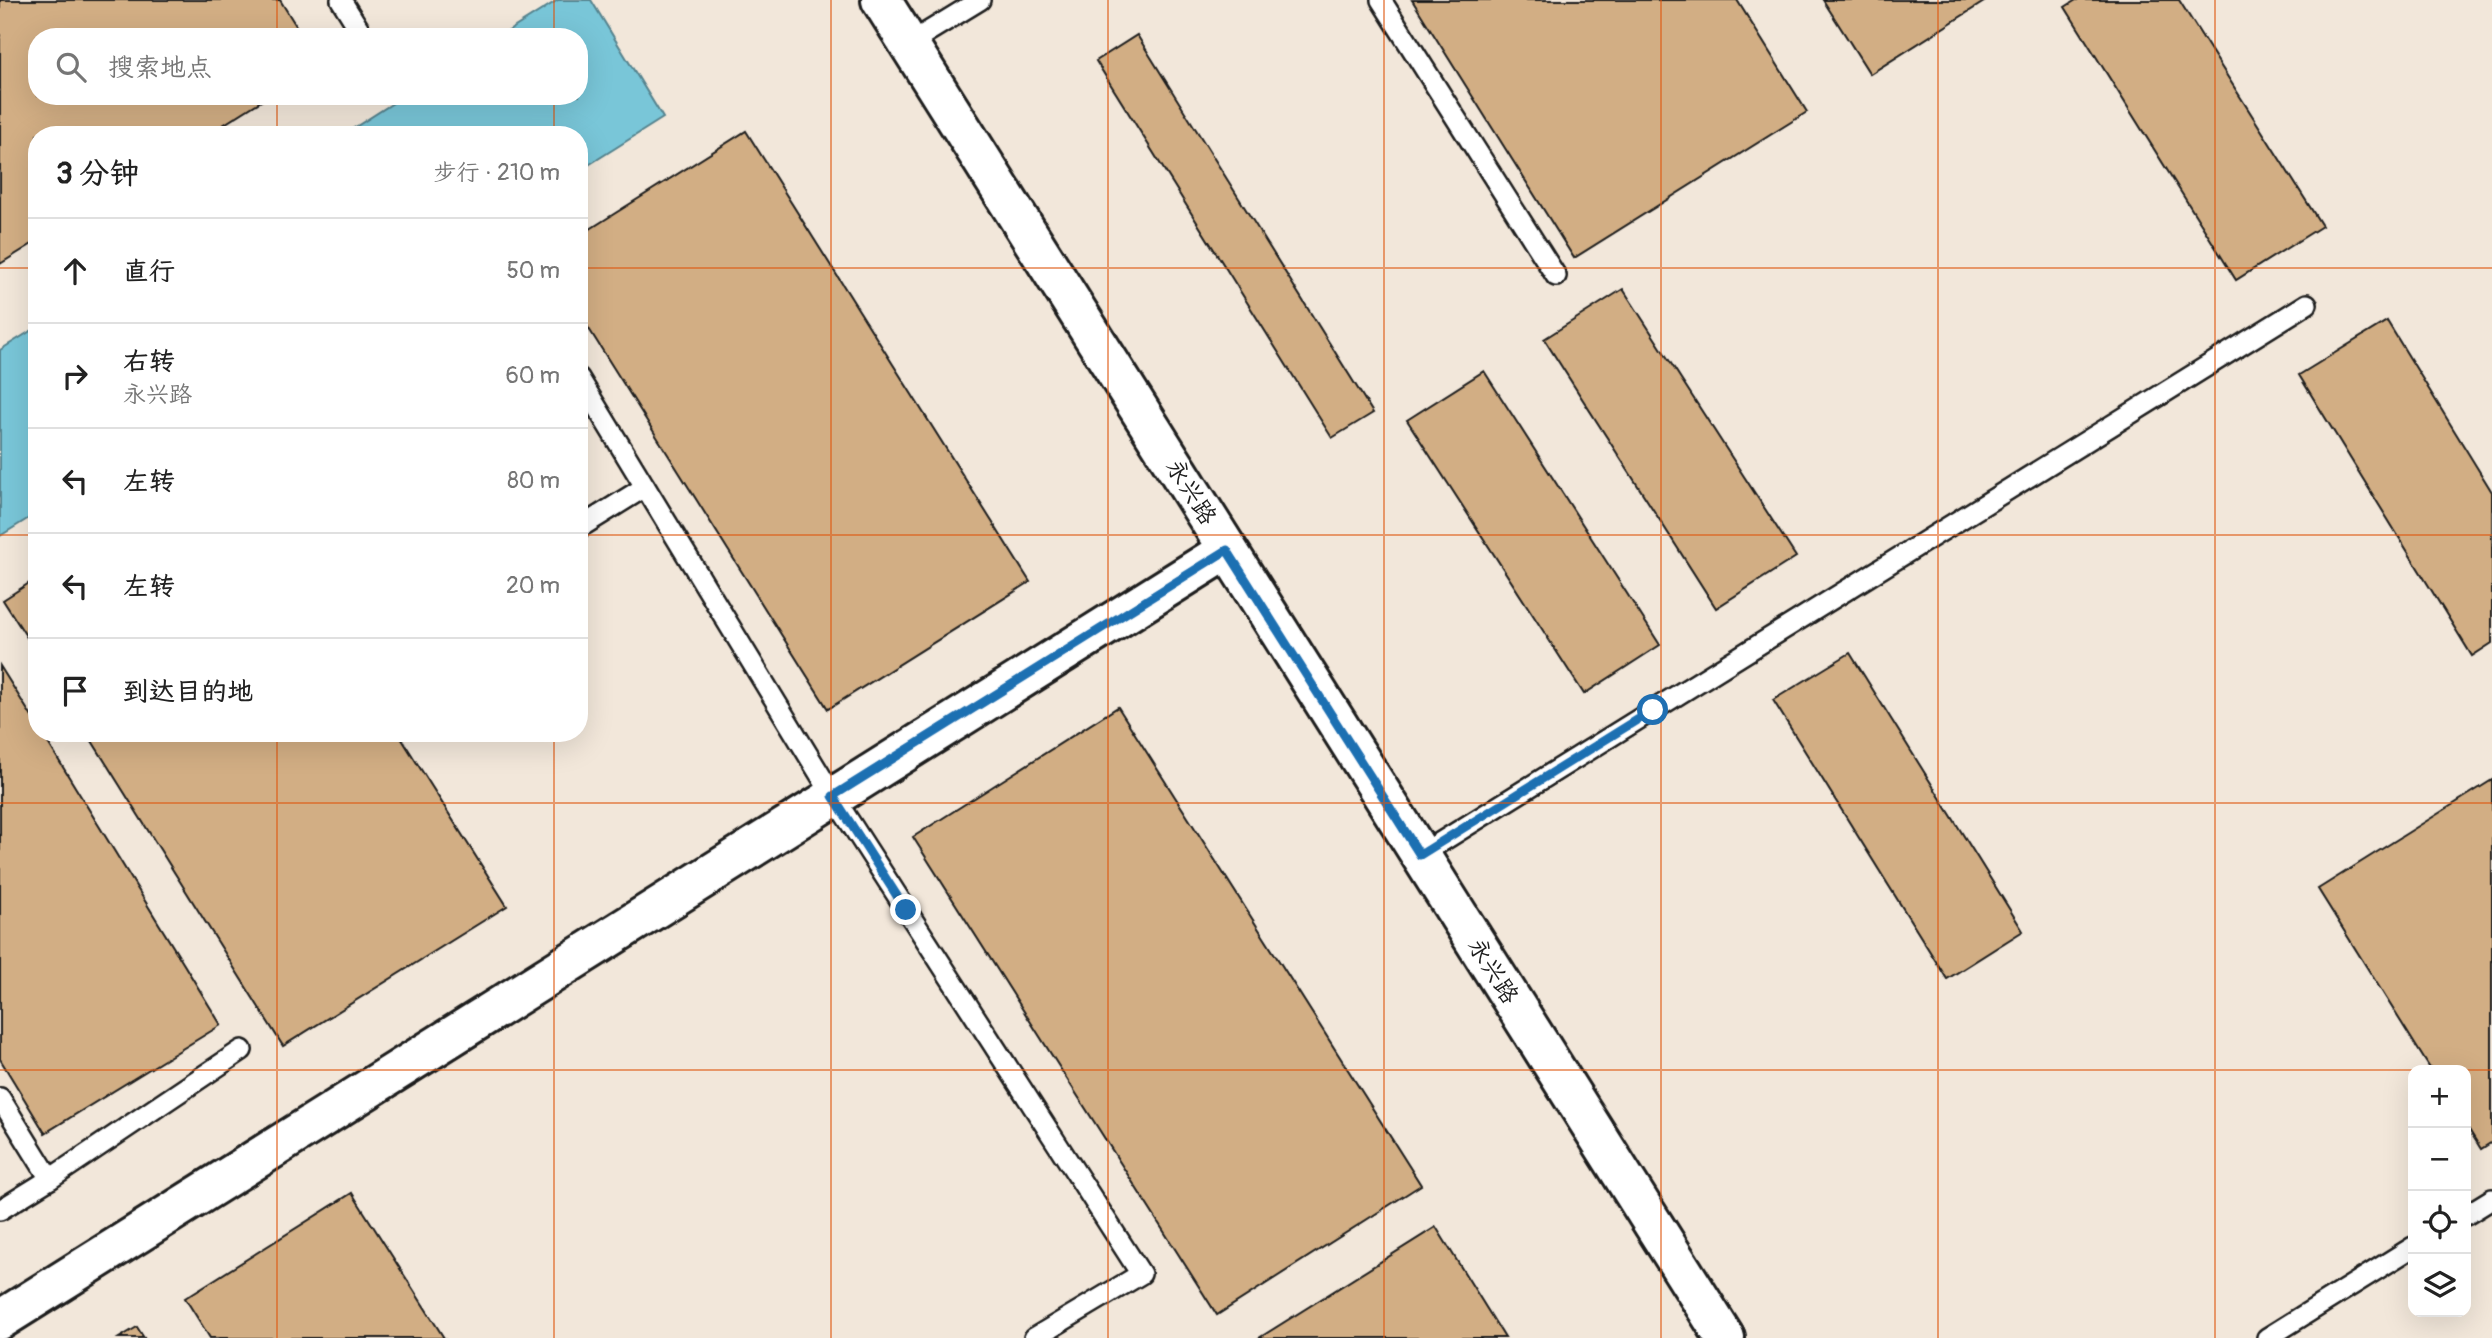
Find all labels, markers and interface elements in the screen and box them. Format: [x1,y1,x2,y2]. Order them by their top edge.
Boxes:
search box [28,28,588,105]
icon: search [52,48,90,86]
text: 搜索地点 [108,52,212,84]
text: 3 分钟 [56,155,139,192]
text: 步行 · 210 m [434,158,560,187]
icon: ahead [56,252,94,290]
text: 直行 [123,256,175,288]
text: 50 m [506,256,560,285]
text: 右转 [123,346,175,378]
icon: right [56,357,94,395]
text: 60 m [505,361,560,390]
text: 永兴路 [123,380,192,409]
street label: 永兴路 [1160,454,1222,530]
icon: left [56,462,94,500]
text: 左转 [123,466,175,498]
text: 80 m [507,466,560,495]
icon: left [56,567,94,605]
text: 左转 [123,571,175,603]
text: 20 m [506,571,560,600]
icon: arrive [56,672,94,710]
text: 到达目的地 [123,676,253,708]
route start [1637,694,1668,725]
route end [890,894,921,925]
street label: 永兴路 [1462,933,1524,1009]
map controls [2408,1065,2471,1317]
button: + [2408,1065,2471,1128]
button: − [2408,1128,2471,1191]
button: locate [2408,1191,2471,1254]
button: layers [2408,1254,2471,1317]

